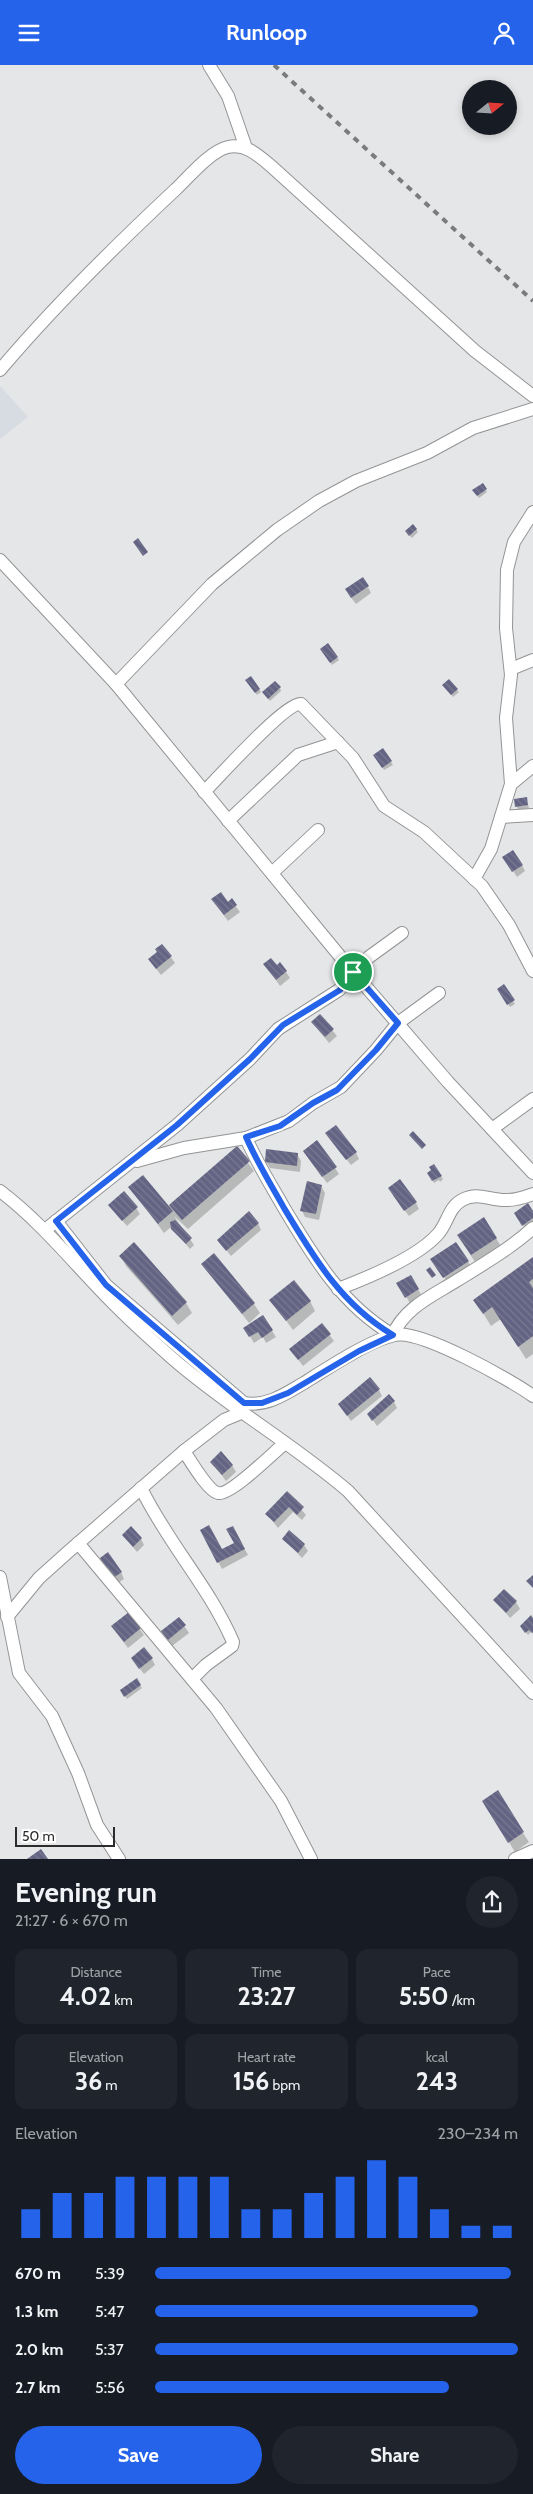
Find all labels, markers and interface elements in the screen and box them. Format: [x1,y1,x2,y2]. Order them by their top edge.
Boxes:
icon: menu [15,19,43,47]
text: Runloop [226,19,307,46]
icon: person [490,19,518,47]
north arrow [462,80,518,135]
map controls [462,80,517,135]
pin [332,951,374,993]
icon: arrive [339,958,367,986]
scale bar [15,1824,115,1847]
text: 50 m [22,1827,55,1845]
text: Evening run [15,1875,157,1909]
button: share [466,1876,518,1928]
text: 21:27 · 6 × 670 m [15,1911,128,1930]
text: Distance [70,1963,122,1981]
text: Time [252,1963,281,1981]
text: Pace [423,1963,451,1981]
text: 4.02 [59,1981,111,2011]
text: 23:27 [237,1981,296,2011]
text: 5:50 [399,1981,449,2011]
text: km [111,1991,133,2009]
text: /km [449,1991,475,2009]
text: Elevation [69,2048,124,2066]
text: Heart rate [237,2048,296,2066]
text: kcal [426,2048,448,2066]
text: 36 [75,2066,102,2096]
text: 156 [233,2066,269,2096]
text: 243 [416,2066,458,2096]
text: m [102,2076,118,2094]
text: bpm [269,2076,300,2094]
text: Elevation [15,2124,78,2143]
text: 230–234 m [437,2124,518,2143]
text: 670 m [15,2264,61,2283]
text: 5:39 [95,2264,125,2283]
text: 1.3 km [15,2302,58,2321]
text: 5:47 [95,2302,124,2321]
text: 2.0 km [15,2340,63,2359]
text: 5:37 [95,2340,124,2359]
text: 2.7 km [15,2378,60,2397]
text: 5:56 [95,2378,125,2397]
button: Save [15,2426,262,2484]
button: Share [272,2426,518,2484]

